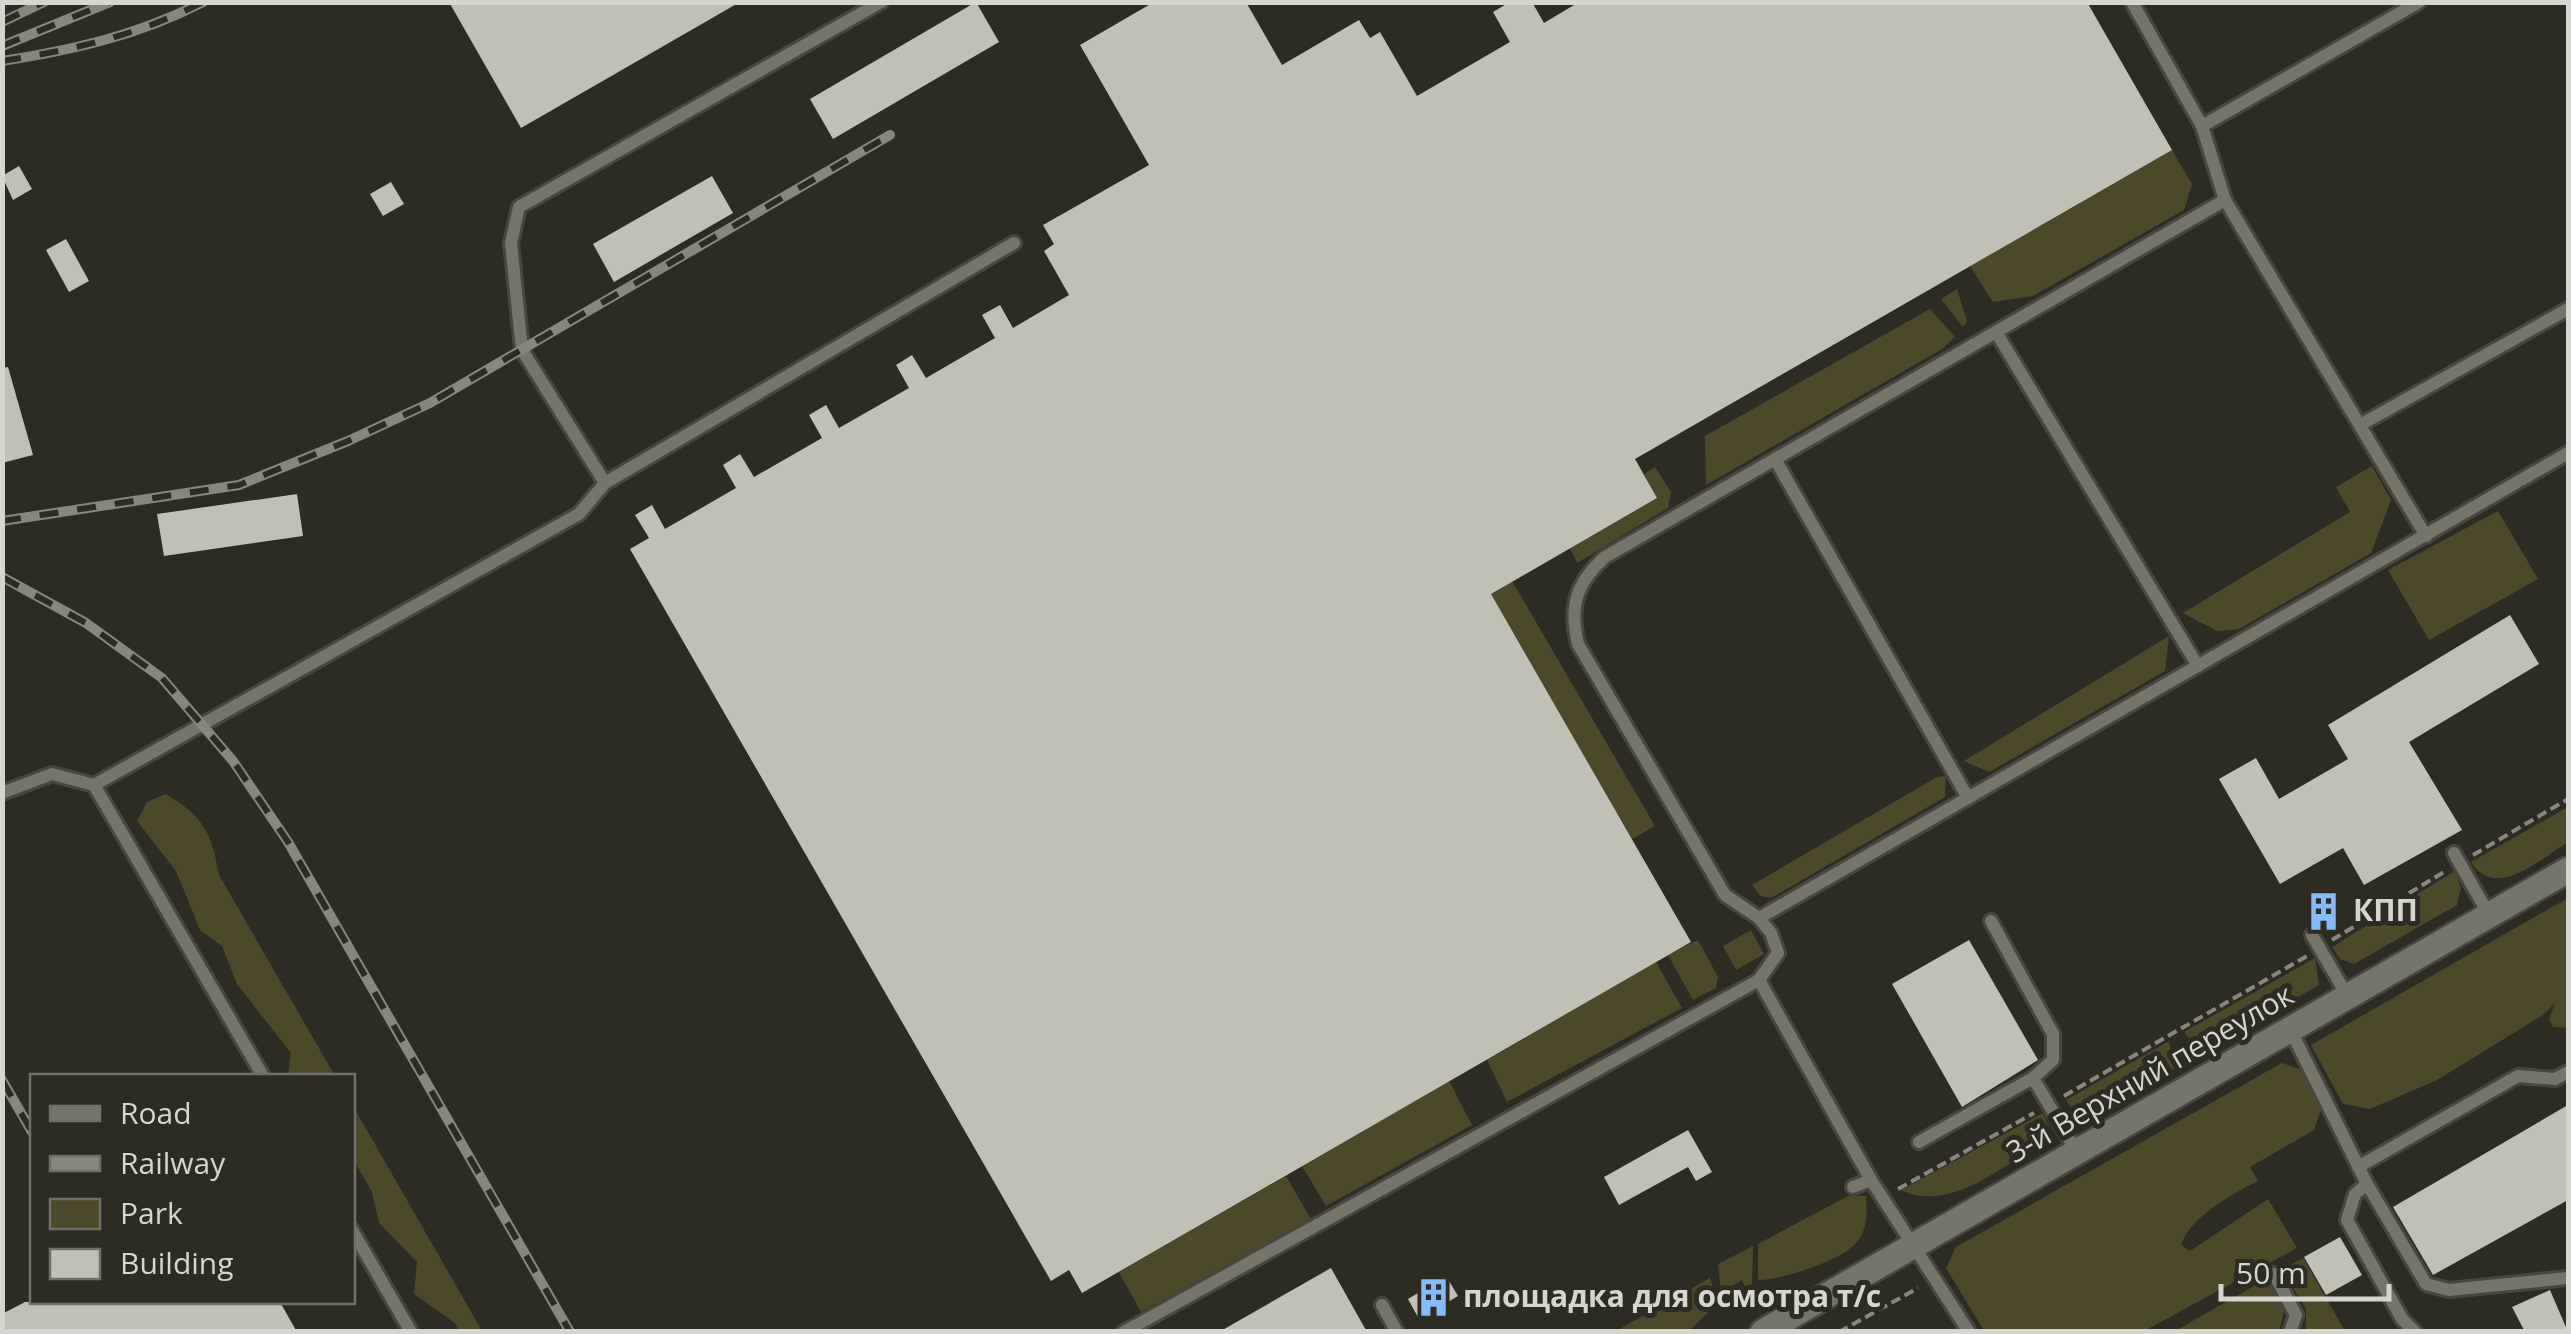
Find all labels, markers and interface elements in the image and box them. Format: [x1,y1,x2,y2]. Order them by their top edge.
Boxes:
place label: КПП [2353,889,2418,930]
building icon: КПП [2302,890,2344,932]
street label: 3-й Верхний переулок [1998,973,2301,1172]
legend [30,1074,355,1304]
text: Road [120,1092,192,1133]
text: Railway [120,1142,226,1183]
text: Park [120,1192,183,1233]
scale bar [2221,1239,2388,1301]
text: Building [120,1242,234,1283]
text: 50 m [2236,1252,2306,1293]
place label: площадка для осмотра т/с [1463,1275,1881,1316]
building icon: площадка для осмотра т/с [1412,1276,1454,1318]

